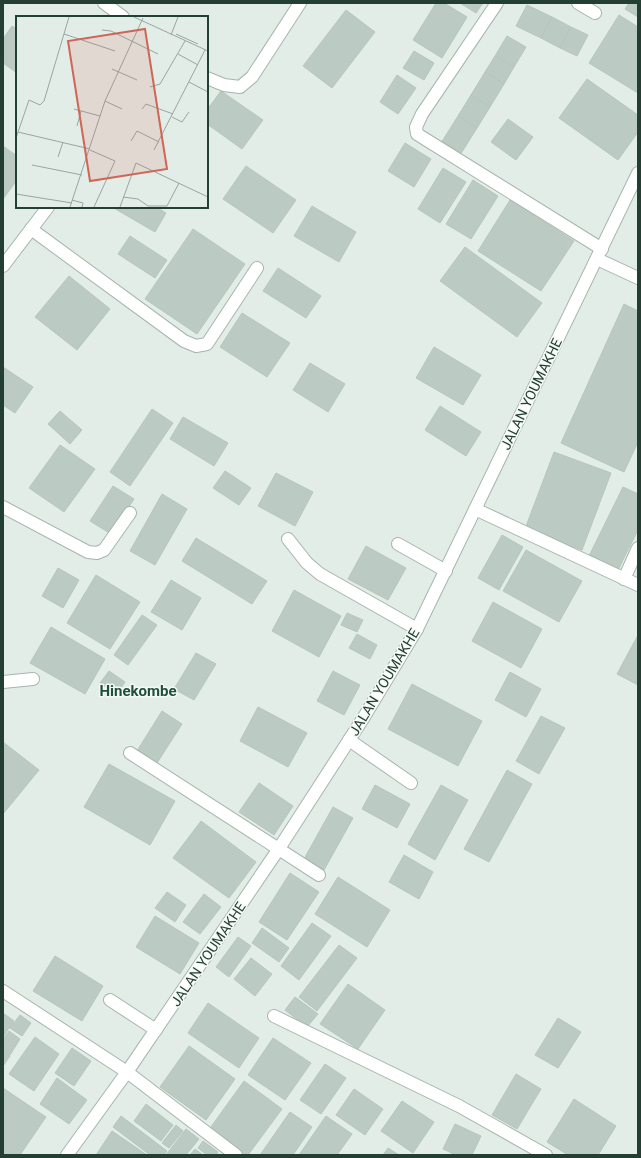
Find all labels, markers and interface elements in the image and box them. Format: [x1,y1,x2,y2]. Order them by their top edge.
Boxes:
inset map [16,16,208,208]
street label: JALAN YOUMAKHE [497,336,565,452]
street label: JALAN YOUMAKHE [346,626,422,738]
district label: Hinekombe [99,682,177,700]
street label: JALAN YOUMAKHE [167,899,249,1009]

